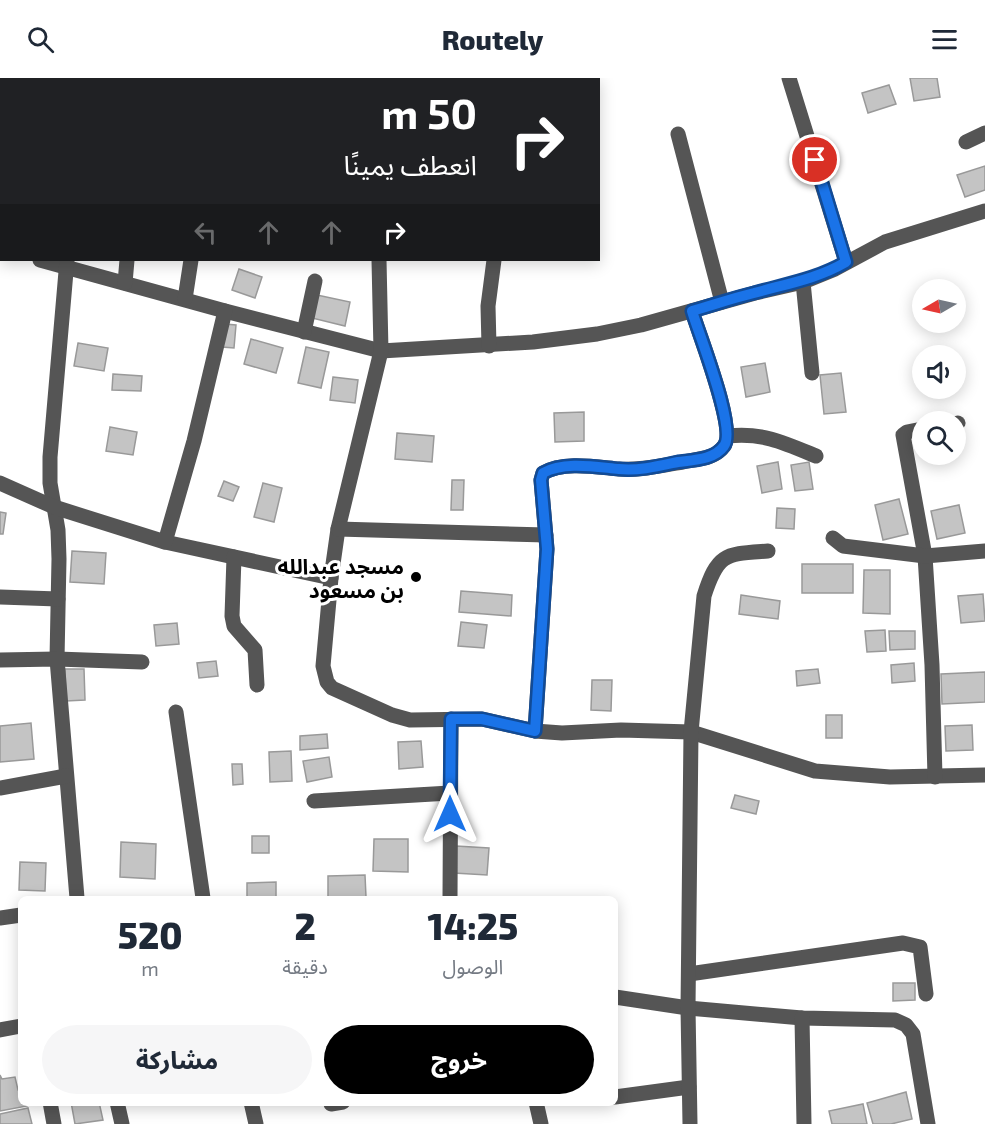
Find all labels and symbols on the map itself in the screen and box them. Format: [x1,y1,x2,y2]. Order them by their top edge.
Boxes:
pin [789,134,840,185]
north arrow [912,279,966,333]
place label: مسجد عبدالله بن مسعود [277,553,404,603]
marker: مسجد عبدالله بن مسعود [409,570,423,584]
position arrow [418,782,482,846]

